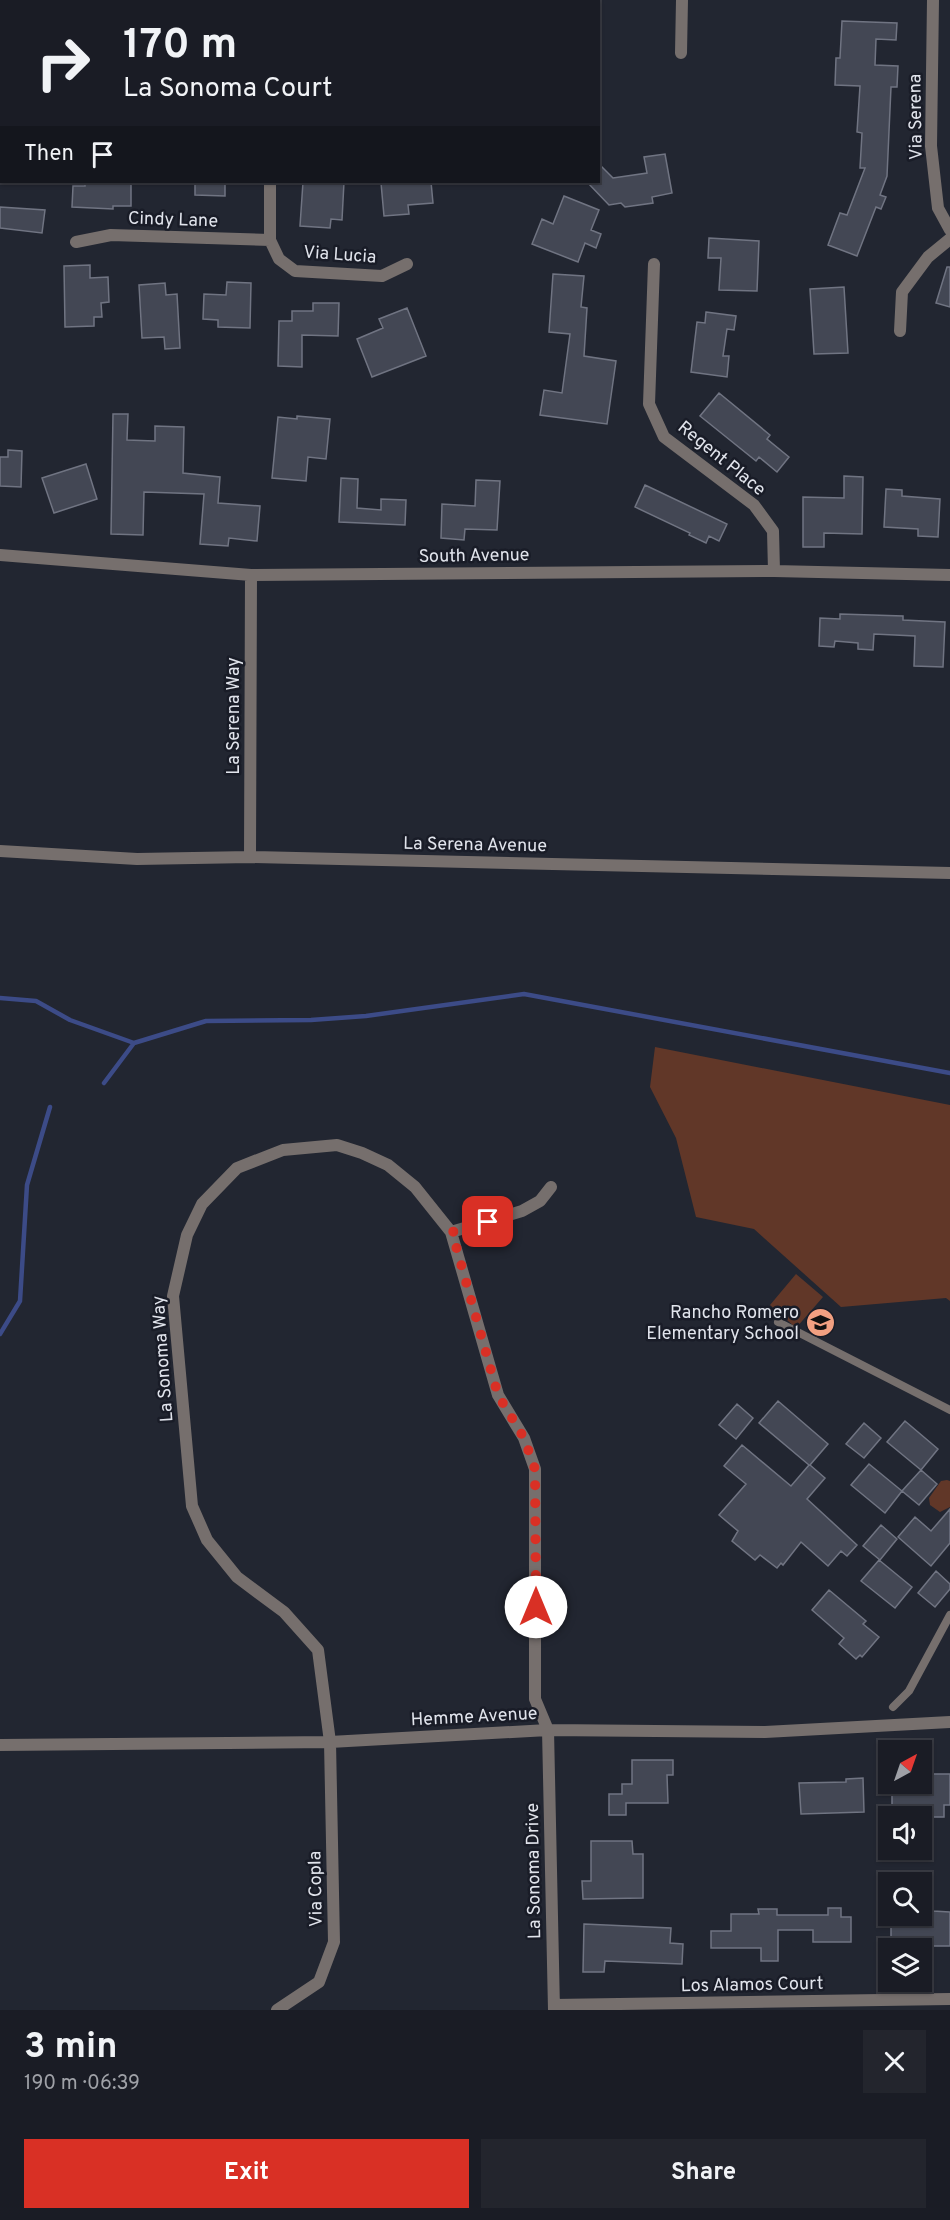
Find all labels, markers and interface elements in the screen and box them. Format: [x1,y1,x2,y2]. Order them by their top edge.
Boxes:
text: 170 m [123,20,237,73]
icon: right [24,24,102,102]
text: La Sonoma Court [123,72,333,106]
street label: Via Serena [904,74,929,160]
icon: arrive [86,138,119,171]
text: Then [24,141,74,168]
street label: Cindy Lane [127,207,218,234]
street label: Via Lucia [303,241,377,270]
street label: Regent Place [672,417,770,502]
street label: South Avenue [418,544,530,569]
street label: La Serena Way [223,657,246,775]
street label: La Serena Avenue [403,833,547,858]
pin [462,1196,513,1247]
icon: arrive [471,1205,504,1238]
street label: La Sonoma Way [148,1295,179,1423]
place label: Rancho Romero Elementary School [646,1302,799,1346]
school or university icon: Rancho Romero Elementary School [804,1306,836,1338]
position arrow [504,1575,568,1639]
street label: Hemme Avenue [410,1703,538,1732]
north arrow [878,1740,932,1794]
map controls [878,1740,932,1992]
street label: La Sonoma Drive [522,1803,547,1939]
button: sound [878,1806,932,1860]
street label: Via Copla [304,1851,329,1927]
button: search [878,1872,932,1926]
button: layers [878,1938,932,1992]
street label: Los Alamos Court [680,1973,824,1998]
text: 3 min [24,2025,118,2071]
button: close [863,2030,926,2093]
text: 190 m · 06:39 [24,2071,140,2097]
button: Exit [24,2139,469,2208]
button: Share [481,2139,926,2208]

